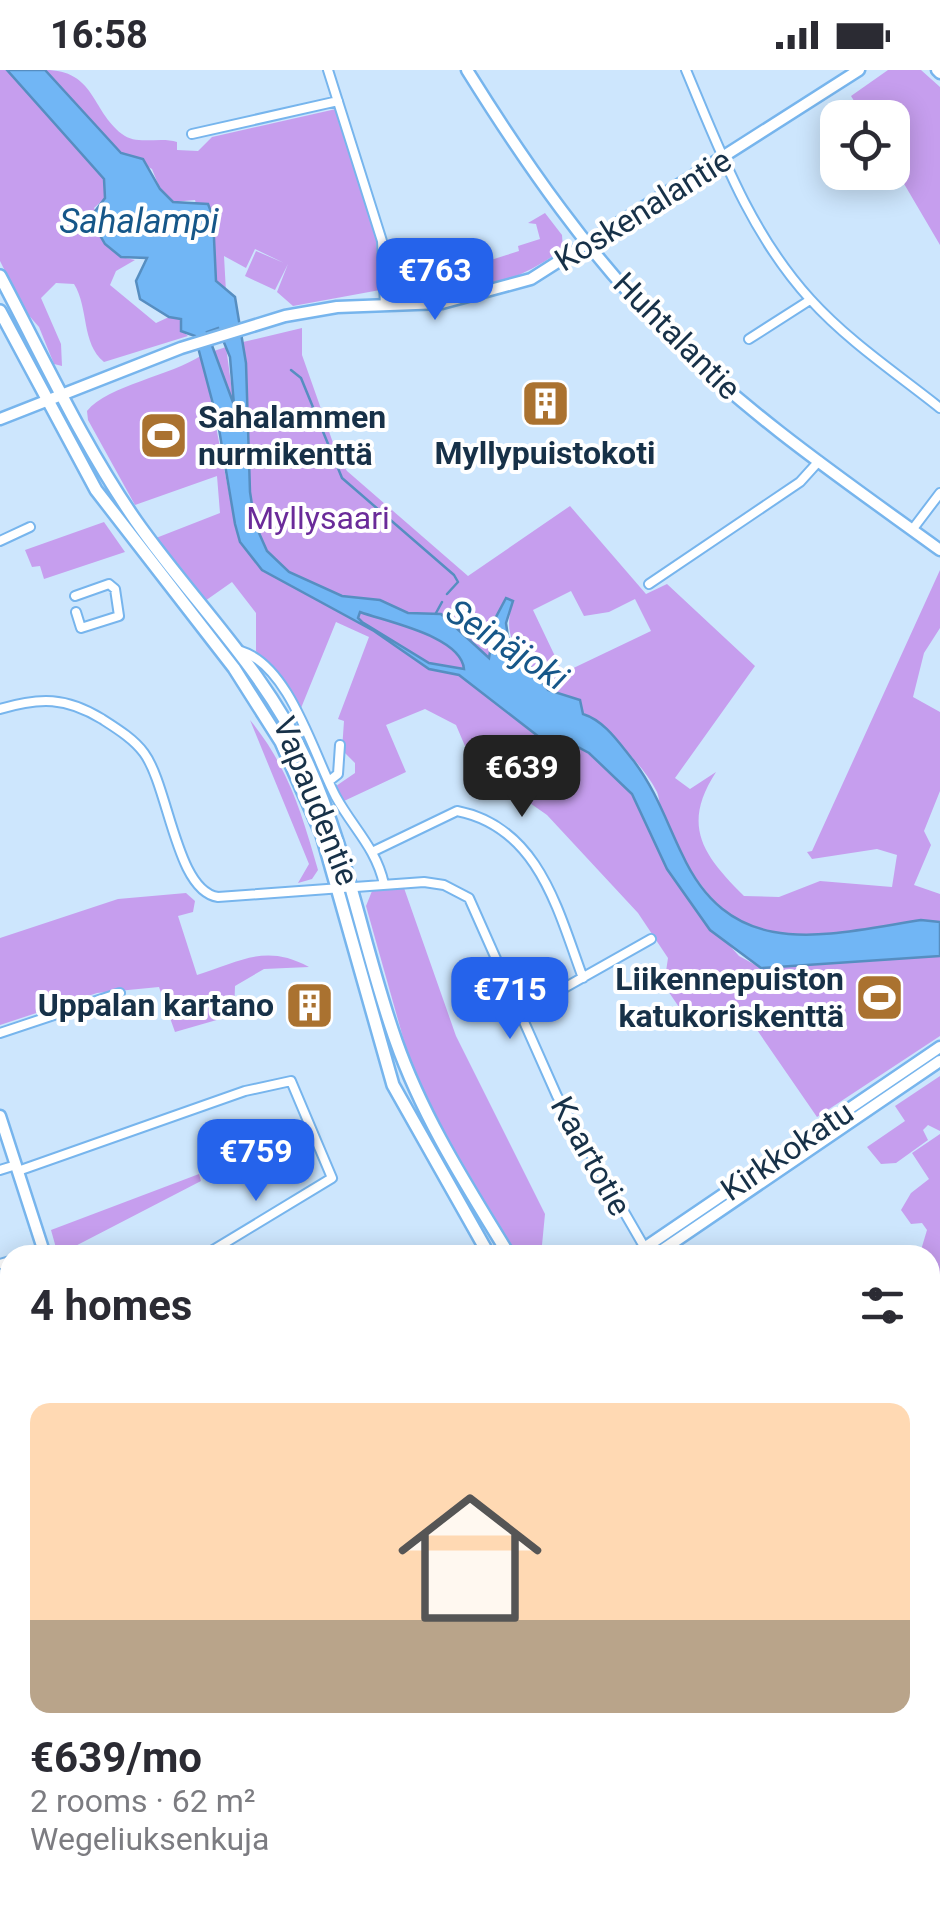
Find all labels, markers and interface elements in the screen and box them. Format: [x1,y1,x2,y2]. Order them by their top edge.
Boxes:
text: 16:58 [50,13,148,57]
map controls [820,100,910,190]
button: locate [820,100,910,190]
street label: Koskenalantie [548,141,738,279]
water label: Sahalampi [59,201,220,242]
pin: €763 [376,238,494,323]
text: €763 [398,251,472,289]
street label: Huhtalantie [606,265,748,407]
building icon: Myllypuistokoti [519,377,571,429]
place label: Sahalammen nurmikenttä [198,398,386,473]
sports icon: Sahalammen nurmikenttä [137,409,189,461]
place label: Myllypuistokoti [435,434,655,472]
park label: Myllysaari [246,499,390,537]
water label: Seinäjoki [439,591,576,700]
street label: Vapaudentie [265,711,367,891]
pin: €639 [463,735,581,820]
text: €639 [485,748,559,786]
pin: €715 [451,957,569,1042]
place label: Liikennepuiston katukoriskenttä [615,960,844,1035]
text: €715 [473,970,547,1008]
sports icon: Liikennepuiston katukoriskenttä [853,971,905,1023]
building icon: Uppalan kartano [283,979,335,1031]
place label: Uppalan kartano [38,986,274,1024]
street label: Kaartotie [543,1090,639,1222]
street label: Kirkkokatu [714,1093,860,1209]
pin: €759 [197,1119,315,1204]
text: €759 [219,1132,293,1170]
icon: filters [855,1278,910,1333]
text: 4 homes [30,1281,192,1330]
icon: home [380,1468,560,1648]
text: €639/mo [30,1733,202,1782]
text: 2 rooms · 62 m² [30,1782,255,1820]
text: Wegeliuksenkuja [30,1820,269,1858]

